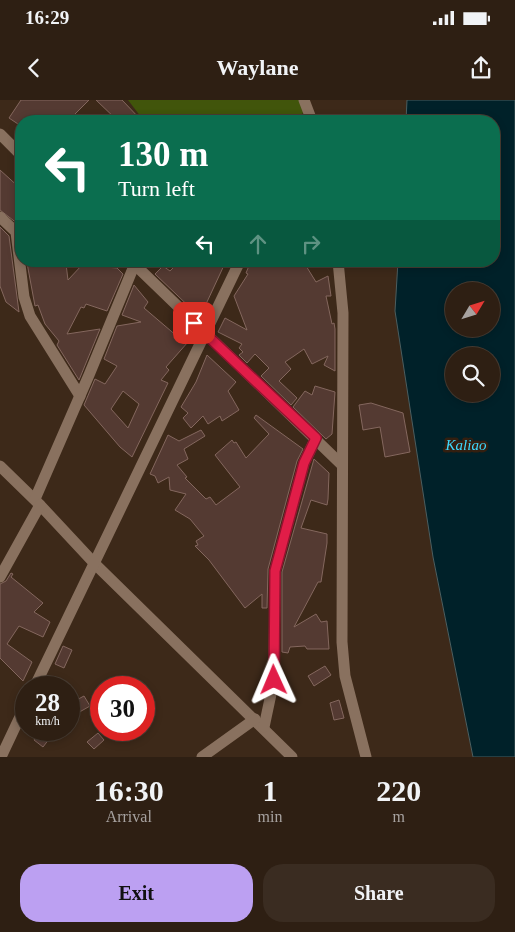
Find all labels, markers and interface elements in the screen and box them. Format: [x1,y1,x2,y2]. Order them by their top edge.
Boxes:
text: 16:29 [25,7,69,28]
icon: back [20,54,48,82]
icon: share [467,54,495,82]
text: Waylane [217,55,298,80]
icon: left [35,135,100,200]
text: 130 m [118,135,208,174]
text: Turn left [118,176,195,201]
icon: left [191,230,219,258]
icon: ahead [244,230,272,258]
icon: right [297,230,325,258]
north arrow [445,282,500,338]
map controls [445,282,500,402]
pin [173,302,215,344]
icon: arrive [180,309,208,337]
button: search [445,347,500,402]
water label: Kaliao [445,437,487,453]
position arrow [247,653,299,705]
speed limit sign: 30 [90,676,155,741]
text: 28 [35,689,60,716]
text: km/h [35,714,60,728]
text: 16:30 [94,774,164,807]
text: 1 [262,774,277,807]
text: 220 [376,774,421,807]
text: Arrival [106,808,152,825]
text: min [258,808,282,825]
text: m [392,808,405,825]
button: Exit [20,864,253,922]
button: Share [263,864,495,922]

